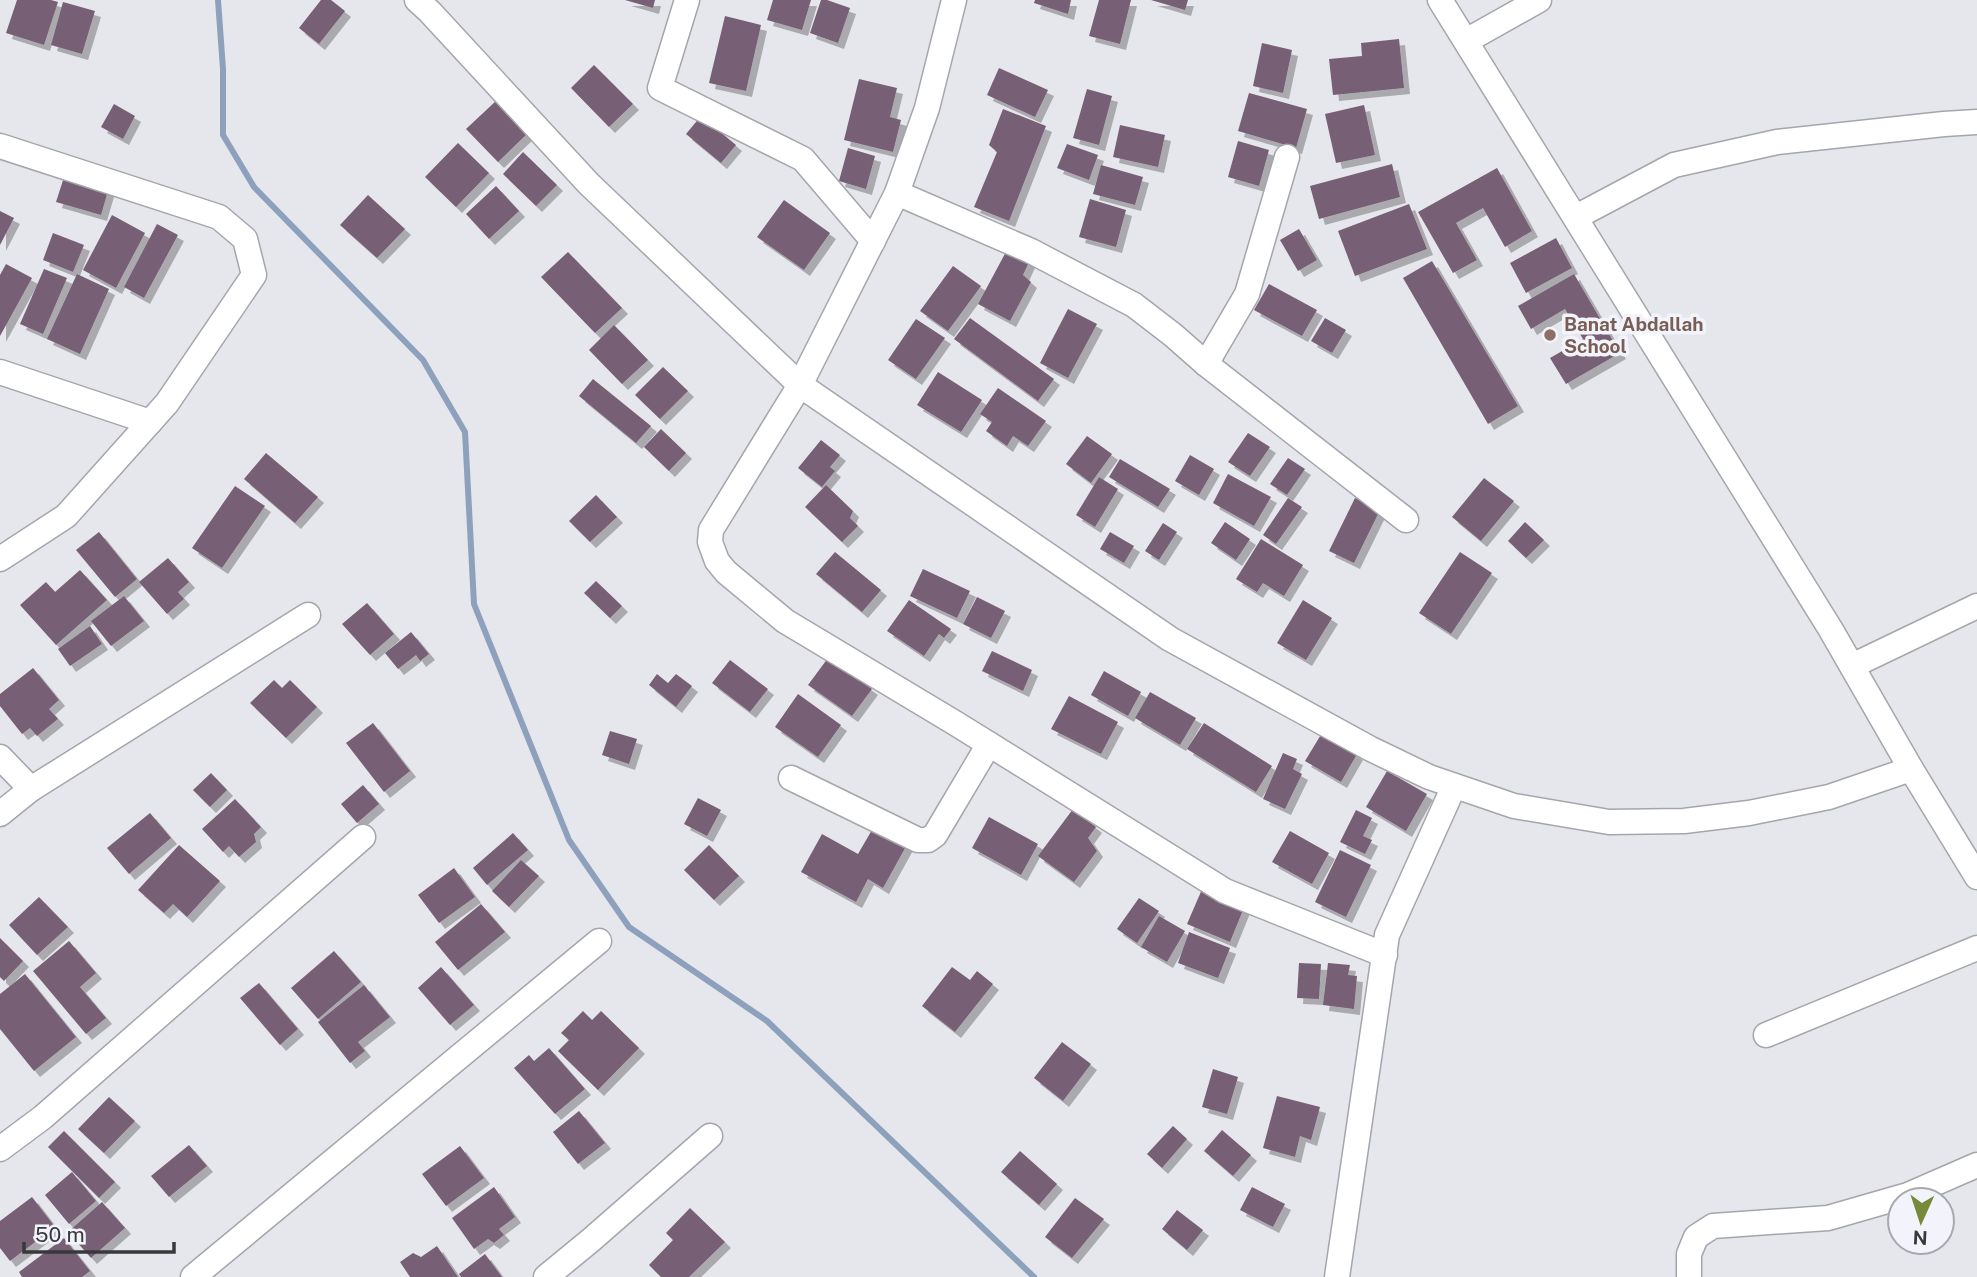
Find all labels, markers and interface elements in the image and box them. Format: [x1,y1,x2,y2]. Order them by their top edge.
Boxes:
place label: Banat Abdallah School [1564,313,1703,357]
marker: Banat Abdallah School [1542,327,1558,343]
north arrow [1886,1186,1956,1256]
scale bar [24,1210,175,1254]
text: 50 m [35,1222,85,1247]
text: N [1912,1227,1928,1249]

